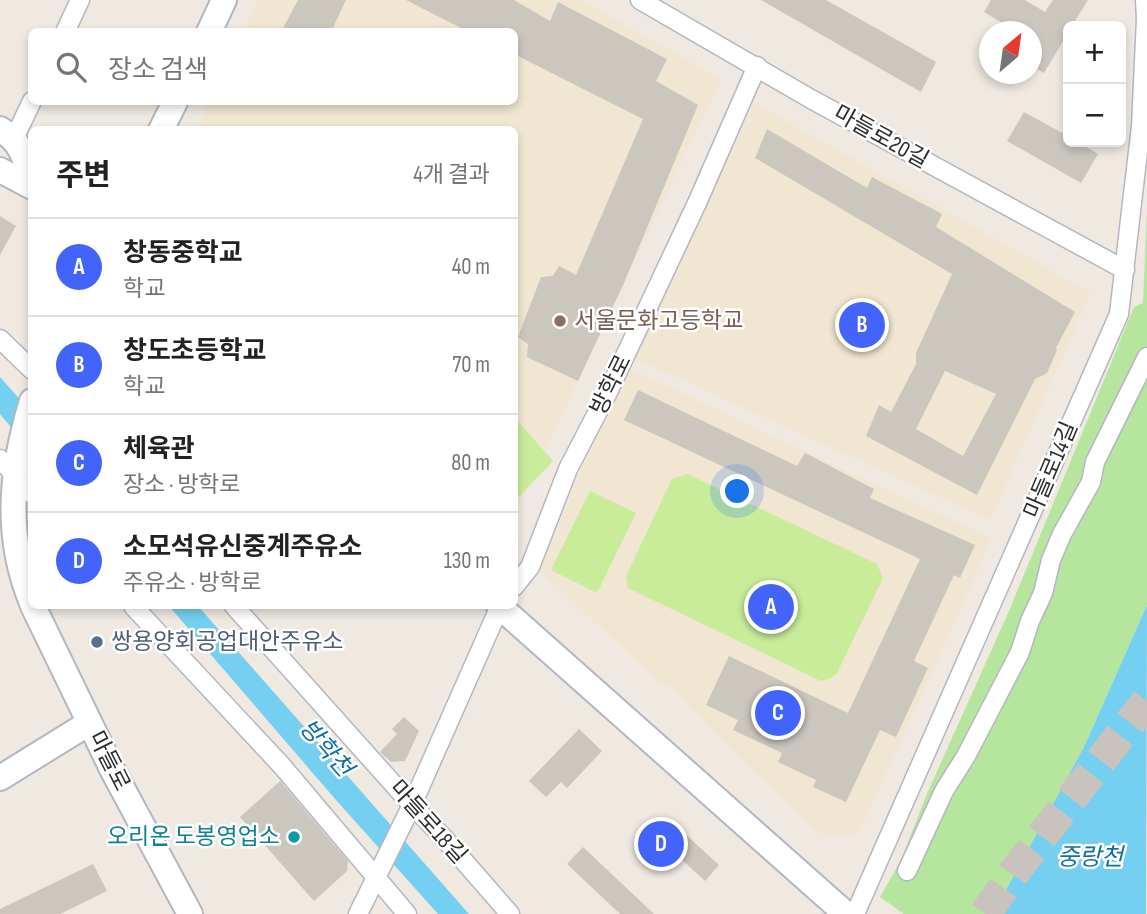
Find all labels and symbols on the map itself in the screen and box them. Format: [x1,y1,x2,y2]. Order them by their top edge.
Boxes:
north arrow [979,21,1042,84]
street label: 마들로20길 [829,99,933,175]
pin: B [839,299,885,351]
place label: 서울문화고등학교 [574,307,743,335]
marker: 서울문화고등학교 [552,313,568,329]
street label: 방학로 [585,350,637,420]
street label: 마들로14길 [1018,417,1084,523]
your location [720,474,754,508]
pin: A [748,581,794,633]
place label: 쌍용양회공업대안주유소 [111,628,344,656]
marker: 쌍용양회공업대안주유소 [89,634,105,650]
pin: C [755,687,801,739]
water label: 방학천 [293,713,361,785]
street label: 마들로 [82,726,136,796]
street label: 마들로18길 [383,774,473,870]
pin: D [638,818,684,870]
place label: 오리온 도봉영업소 [107,823,280,851]
marker: 오리온 도봉영업소 [286,829,302,845]
water label: 중랑천 [1057,843,1126,872]

